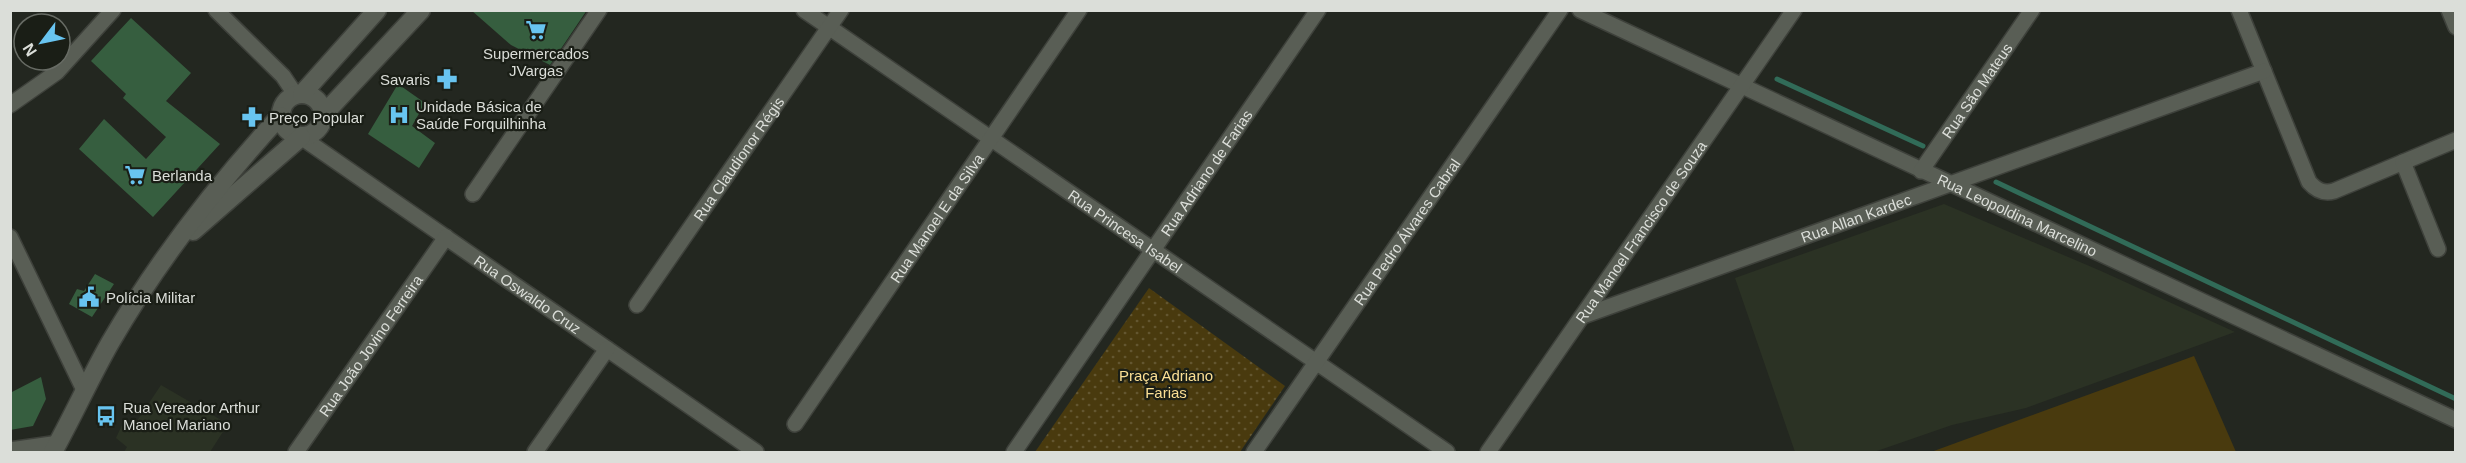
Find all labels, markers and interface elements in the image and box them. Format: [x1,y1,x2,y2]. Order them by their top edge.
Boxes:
north arrow [12,12,72,72]
supermarket icon: Supermercados JVargas [524,18,548,42]
street label: Rua São Mateus [1938,39,2015,141]
text: N [19,40,40,59]
place label: Supermercados JVargas [483,45,589,79]
pharmacy icon: Savaris [435,67,459,91]
place label: Savaris [380,71,430,88]
street label: Rua Claudionor Régis [689,93,787,224]
place label: Unidade Básica de Saúde Forquilhinha [416,98,547,132]
hospital icon: Unidade Básica de Saúde Forquilhinha [387,103,411,127]
pharmacy icon: Preço Popular [240,105,264,129]
street label: Rua Adriano de Farias [1157,106,1255,239]
place label: Preço Popular [269,109,364,126]
street label: Rua Manoel Francisco de Souza [1572,137,1710,326]
street label: Rua Manoel E da Silva [886,150,987,286]
street label: Rua Pedro Álvares Cabral [1350,155,1463,308]
supermarket icon: Berlanda [123,163,147,187]
place label: Berlanda [152,167,213,184]
street label: Rua Leopoldina Marcelino [1935,170,2100,259]
street label: Rua Princesa Isabel [1065,186,1186,276]
street label: Rua Allan Kardec [1798,190,1914,245]
street label: Rua Oswaldo Cruz [471,251,585,337]
street label: Rua João Jovino Ferreira [315,271,426,419]
public building icon: Polícia Militar [77,285,101,309]
place label: Polícia Militar [106,289,195,306]
park label: Praça Adriano Farias [1119,367,1213,401]
place label: Rua Vereador Arthur Manoel Mariano [123,399,260,433]
bus stop icon: Rua Vereador Arthur Manoel Mariano [94,404,118,428]

